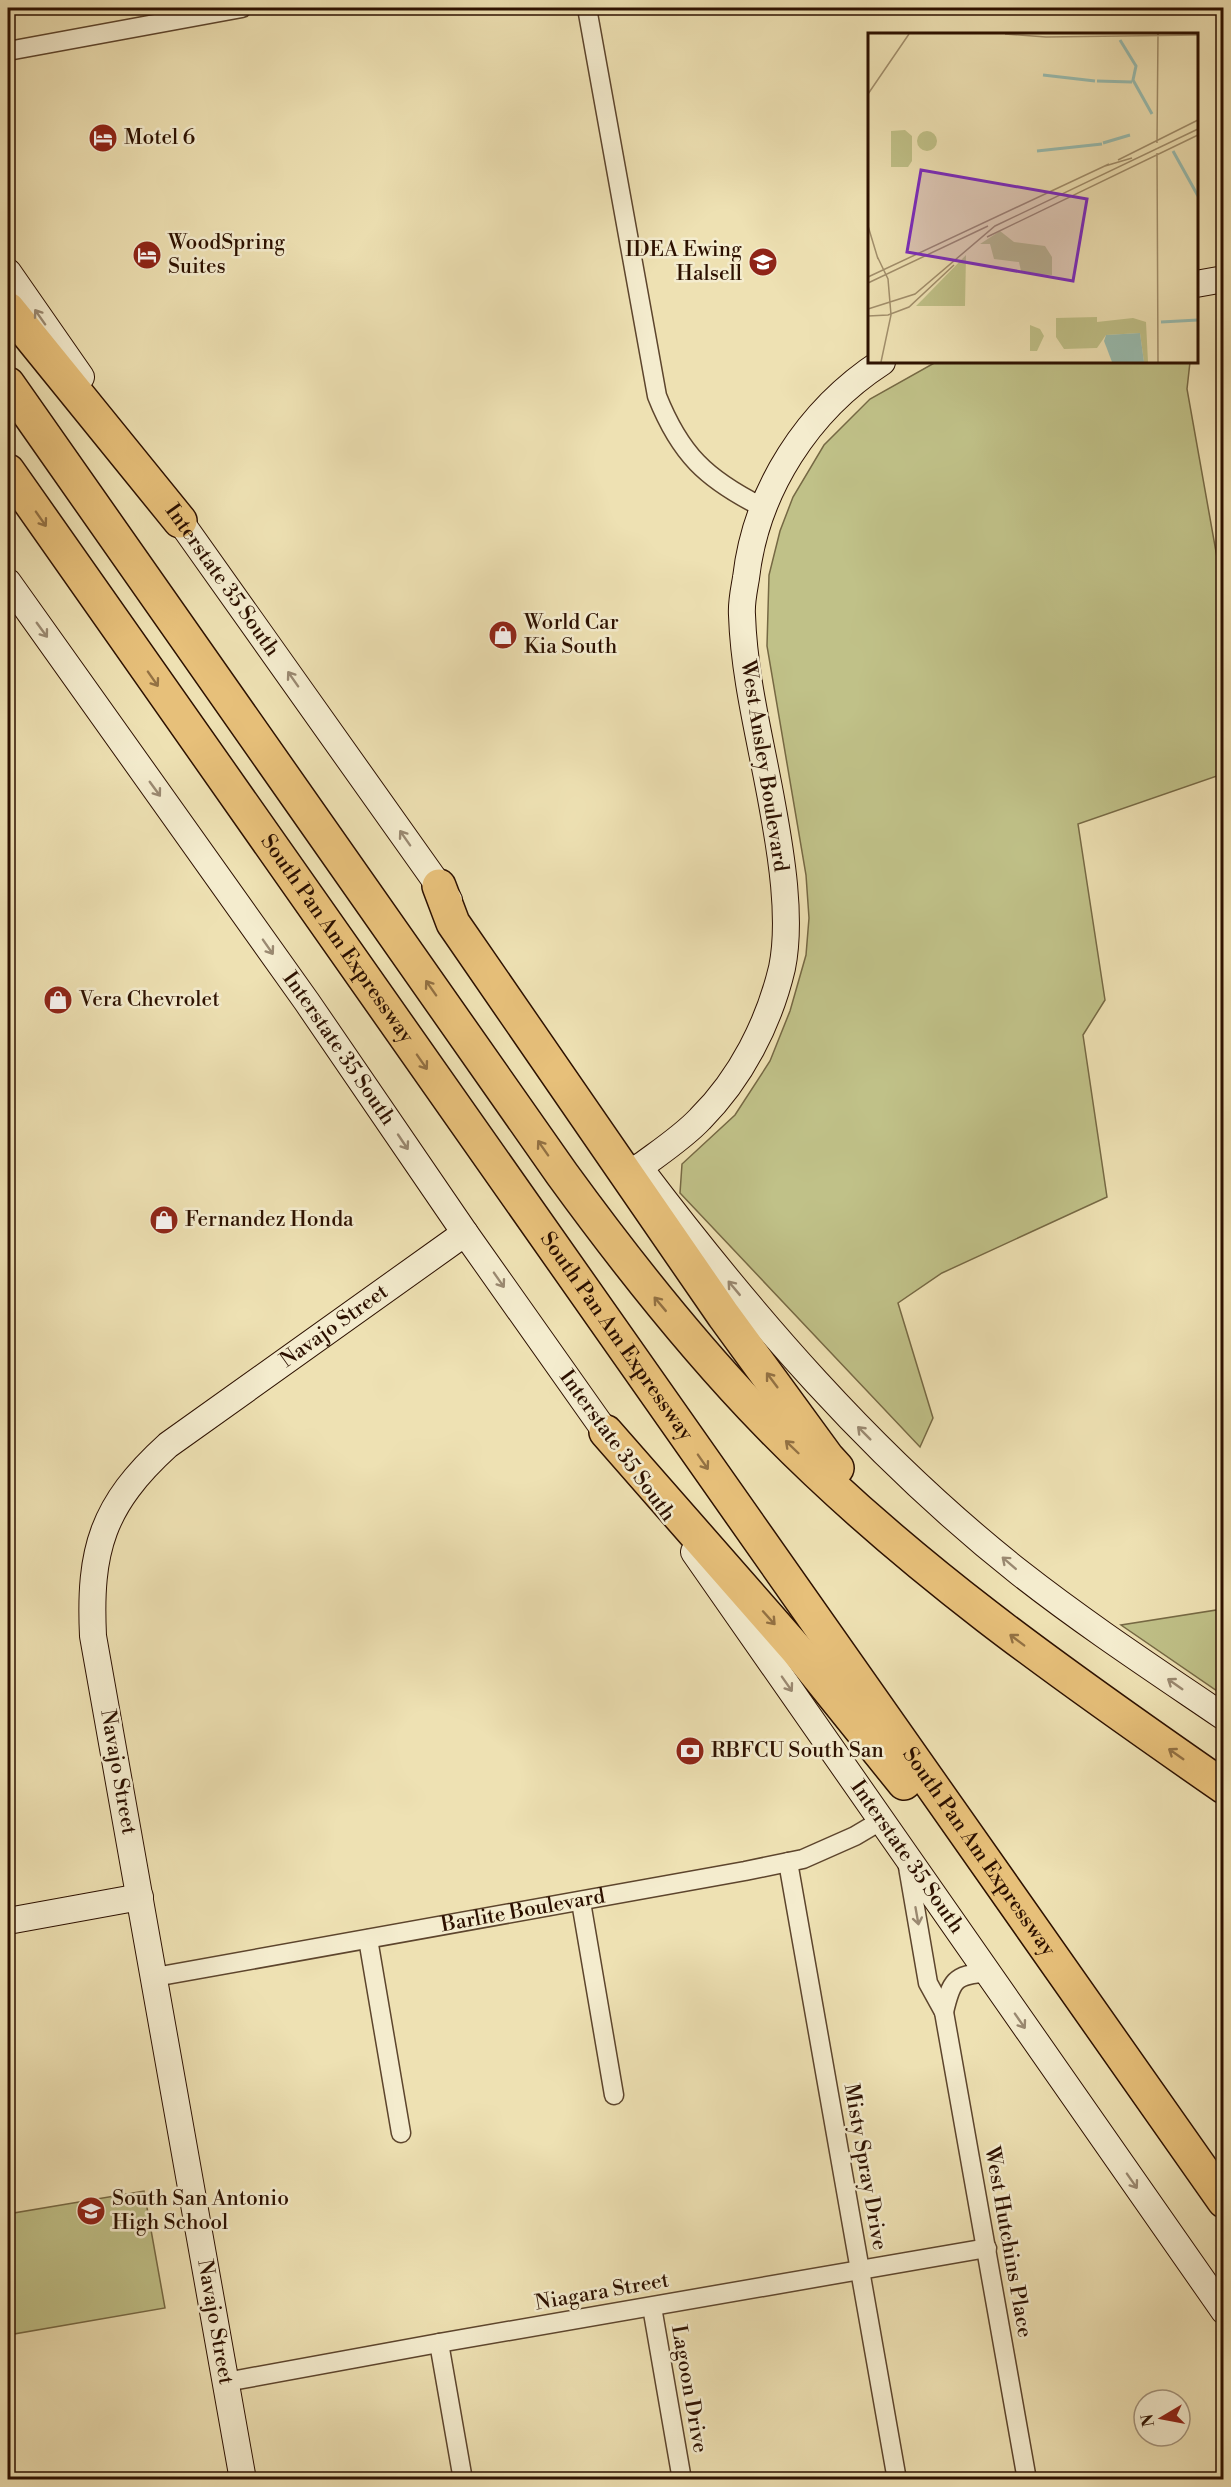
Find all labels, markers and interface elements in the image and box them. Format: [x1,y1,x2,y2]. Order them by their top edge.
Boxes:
inset map [868,33,1198,363]
hotel icon: Motel 6 [87,122,119,154]
place label: Motel 6 [124,125,196,151]
place label: WoodSpring Suites [167,230,285,280]
place label: IDEA Ewing Halsell [625,237,742,287]
hotel icon: WoodSpring Suites [131,239,163,271]
school or university icon: IDEA Ewing Halsell [747,246,779,278]
one-way arrow [34,310,46,326]
street label: Interstate 35 South [159,499,285,662]
one-way arrow [35,511,47,527]
place label: World Car Kia South [523,610,619,660]
shop icon: World Car Kia South [487,619,519,651]
one-way arrow [35,621,48,637]
street label: West Ansley Boulevard [734,657,794,874]
one-way arrow [147,670,159,686]
one-way arrow [287,672,299,688]
one-way arrow [149,780,161,796]
street label: South Pan Am Expressway [255,830,420,1049]
one-way arrow [399,831,411,847]
one-way arrow [262,939,274,955]
street label: Interstate 35 South [277,967,401,1131]
one-way arrow [425,981,437,997]
shop icon: Vera Chevrolet [42,984,74,1016]
place label: Vera Chevrolet [78,987,220,1013]
one-way arrow [416,1053,428,1069]
one-way arrow [397,1134,409,1150]
one-way arrow [537,1140,549,1156]
shop icon: Fernandez Honda [148,1204,180,1236]
place label: Fernandez Honda [185,1207,354,1233]
street label: South Pan Am Expressway [534,1227,699,1447]
one-way arrow [493,1272,505,1288]
street label: Navajo Street [275,1279,394,1374]
one-way arrow [727,1281,741,1296]
one-way arrow [653,1297,667,1312]
street label: Interstate 35 South [553,1365,681,1527]
one-way arrow [765,1372,778,1388]
one-way arrow [857,1425,871,1440]
one-way arrow [784,1440,799,1455]
one-way arrow [697,1453,709,1469]
one-way arrow [1001,1557,1017,1570]
one-way arrow [762,1610,776,1625]
one-way arrow [1009,1634,1025,1647]
one-way arrow [781,1676,793,1692]
one-way arrow [1168,1678,1184,1690]
street label: Navajo Street [94,1707,142,1837]
bank icon: RBFCU South San [674,1735,706,1767]
place label: RBFCU South San [711,1738,884,1764]
street label: South Pan Am Expressway [896,1743,1061,1962]
one-way arrow [1168,1747,1184,1760]
street label: Interstate 35 South [844,1775,970,1939]
street label: Barlite Boulevard [438,1883,607,1939]
one-way arrow [912,1906,923,1926]
one-way arrow [1014,2013,1026,2029]
street label: Misty Spray Drive [838,2082,892,2252]
street label: West Hutchins Place [978,2143,1038,2340]
one-way arrow [1126,2172,1138,2188]
place label: South San Antonio High School [112,2186,289,2236]
school or university icon: South San Antonio High School [75,2195,107,2227]
street label: Navajo Street [191,2257,239,2387]
street label: Niagara Street [533,2267,672,2317]
street label: Lagoon Drive [665,2323,713,2455]
north arrow [1132,2388,1192,2448]
text: N [1137,2412,1159,2428]

